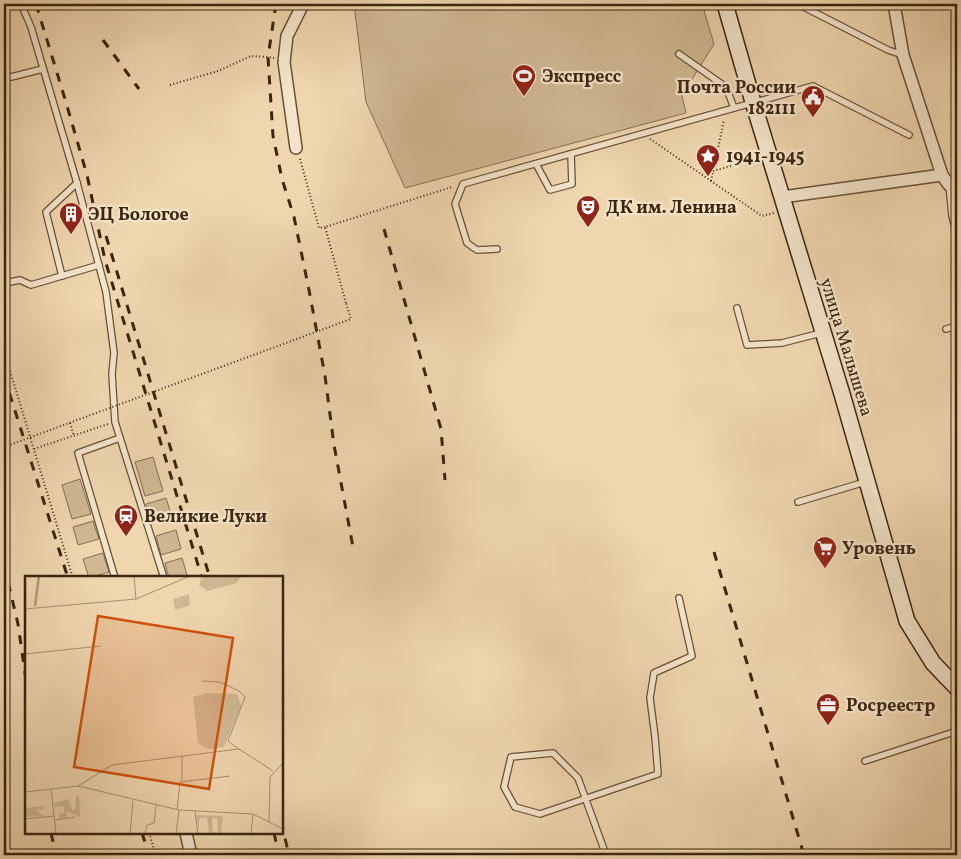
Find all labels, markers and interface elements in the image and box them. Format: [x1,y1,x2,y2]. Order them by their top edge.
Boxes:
sports icon: Экспресс [511,63,537,97]
place label: Экспресс [542,65,621,90]
place label: Почта России 182111 [677,76,796,122]
public building icon: Почта России 182111 [800,84,826,118]
place icon: 1941-1945 [695,143,721,177]
place label: 1941-1945 [726,145,804,170]
theatre icon: ДК им. Ленина [575,194,601,228]
place label: ДК им. Ленина [606,196,737,221]
building icon: ЭЦ Бологое [58,201,84,235]
place label: ЭЦ Бологое [88,203,189,228]
street label: улица Малышева [813,275,879,420]
station icon: Великие Луки [113,503,139,537]
place label: Великие Луки [144,505,267,530]
supermarket icon: Уровень [812,535,838,569]
place label: Уровень [842,537,916,562]
inset map [25,576,282,834]
office icon: Росреестр [815,692,841,726]
place label: Росреестр [846,694,935,719]

